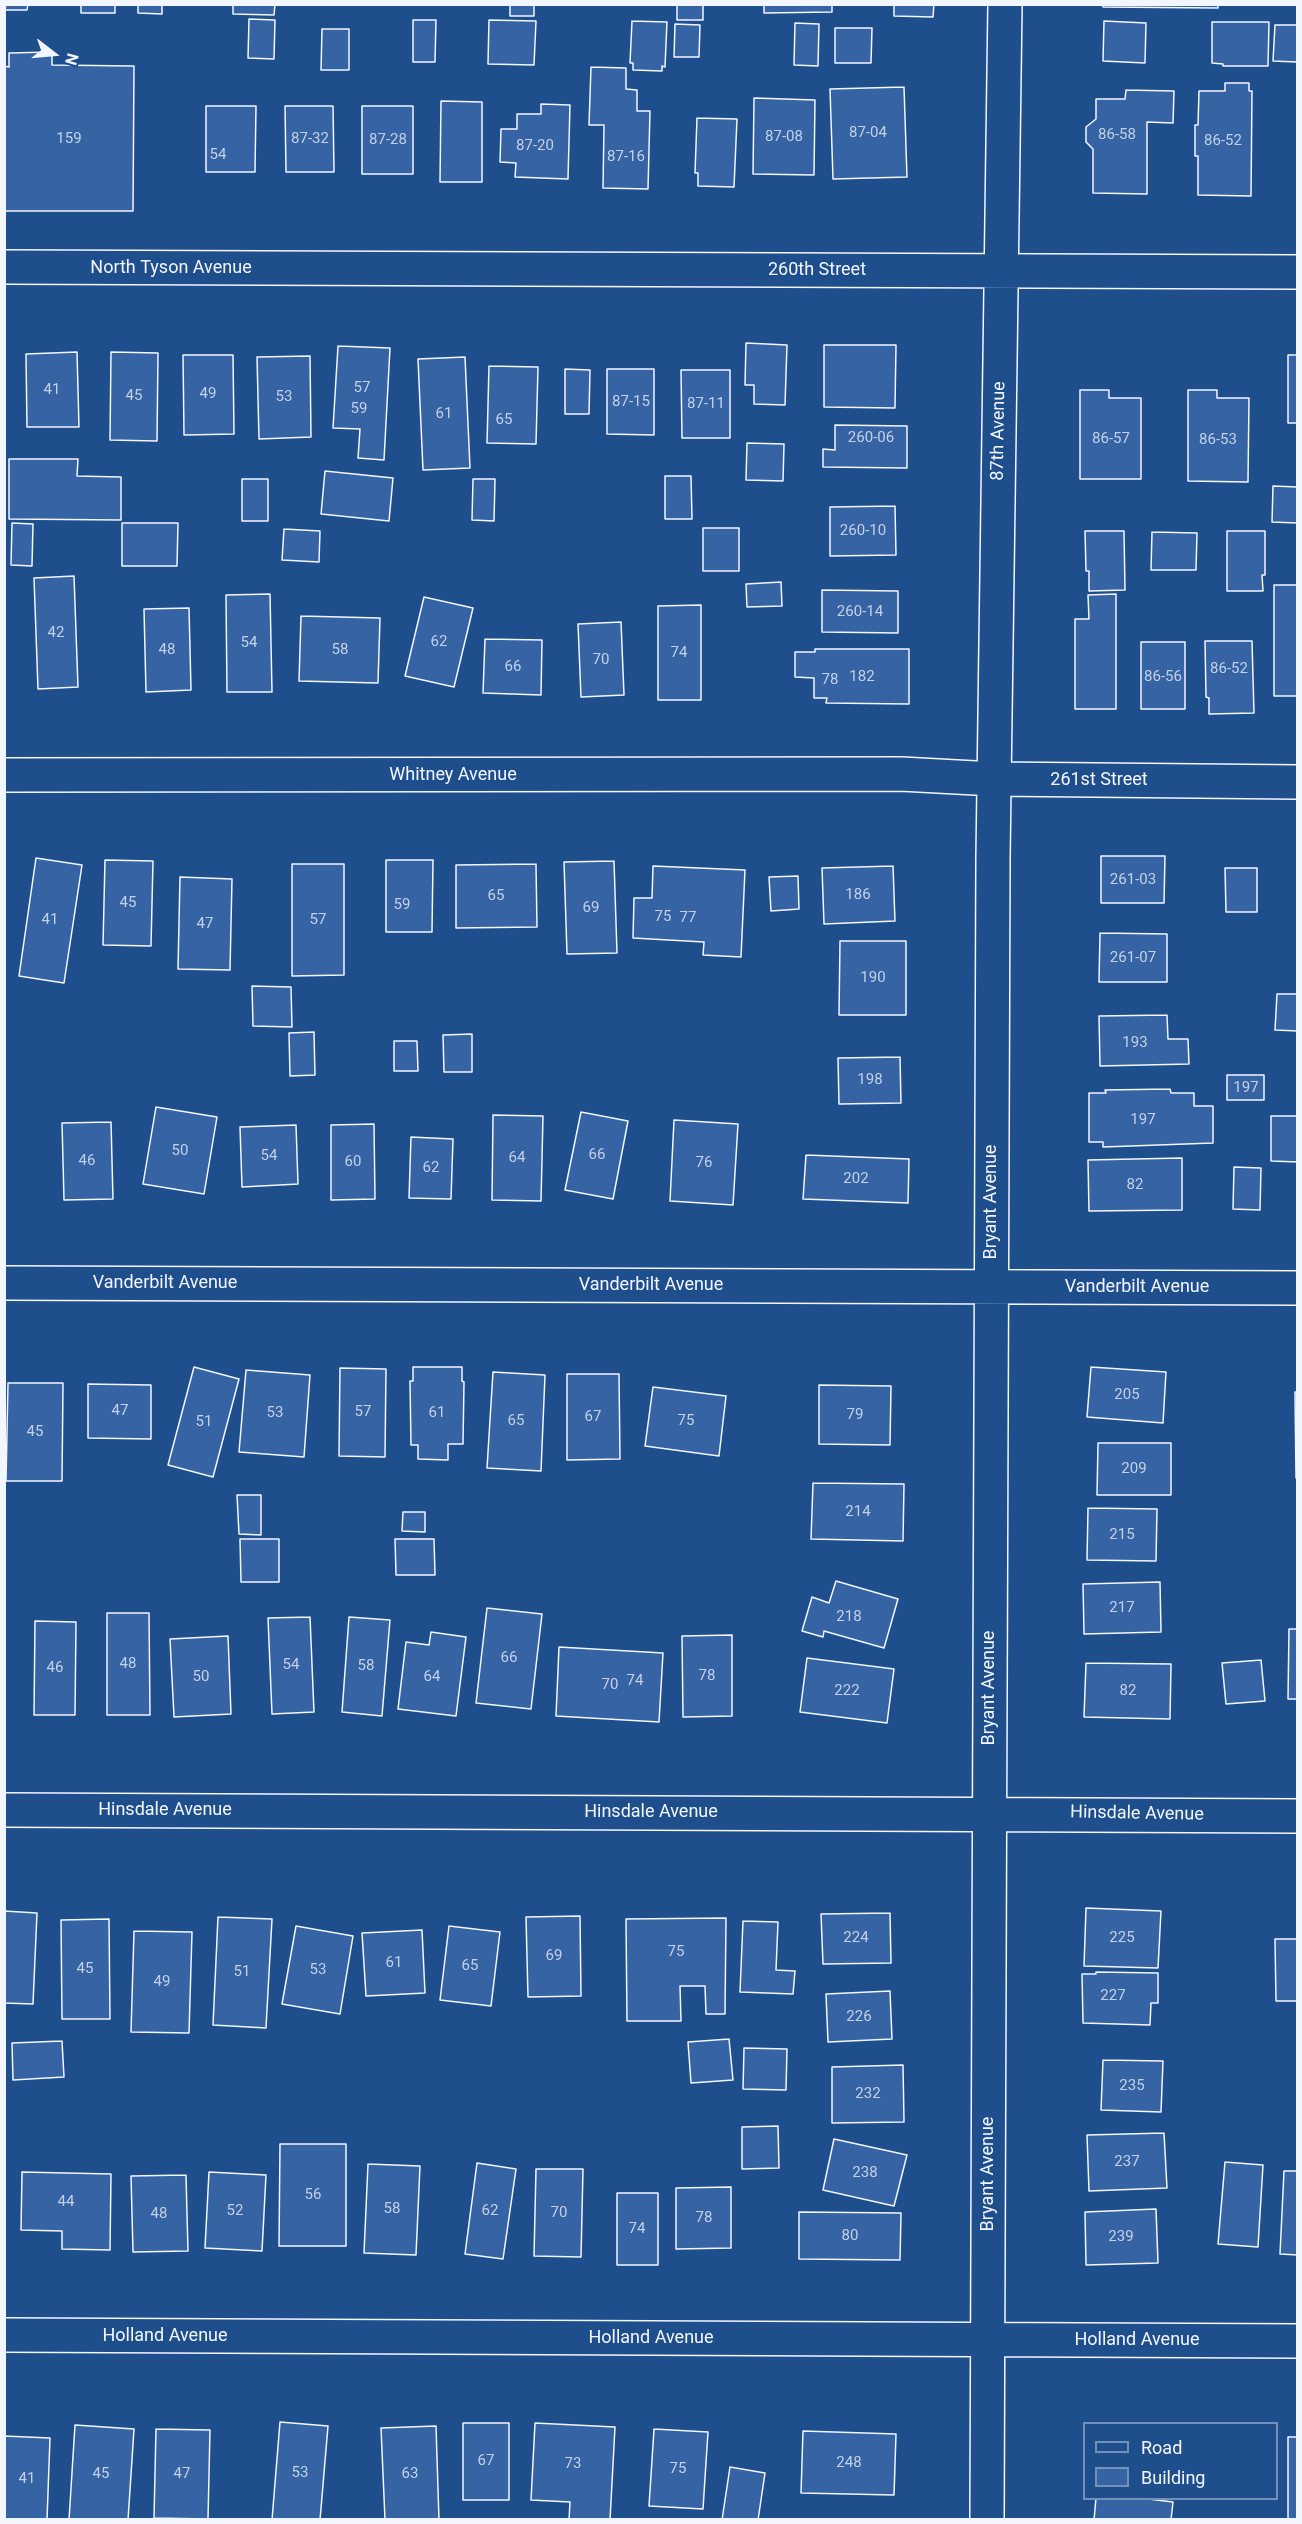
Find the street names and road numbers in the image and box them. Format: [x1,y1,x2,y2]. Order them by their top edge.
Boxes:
street label: North Tyson Avenue [90,257,252,279]
street label: 260th Street [768,259,866,281]
street label: 87th Avenue [987,381,1011,481]
street label: Whitney Avenue [389,764,517,786]
street label: 261st Street [1050,769,1148,791]
street label: Bryant Avenue [980,1145,1002,1259]
street label: Vanderbilt Avenue [93,1272,237,1294]
street label: Vanderbilt Avenue [579,1274,723,1296]
street label: Vanderbilt Avenue [1065,1276,1209,1298]
street label: Bryant Avenue [978,1631,1000,1745]
street label: Hinsdale Avenue [98,1799,232,1821]
street label: Hinsdale Avenue [584,1801,718,1823]
street label: Hinsdale Avenue [1070,1802,1204,1826]
street label: Bryant Avenue [977,2117,999,2231]
street label: Holland Avenue [102,2325,228,2347]
street label: Holland Avenue [588,2327,714,2349]
street label: Holland Avenue [1074,2329,1200,2351]

